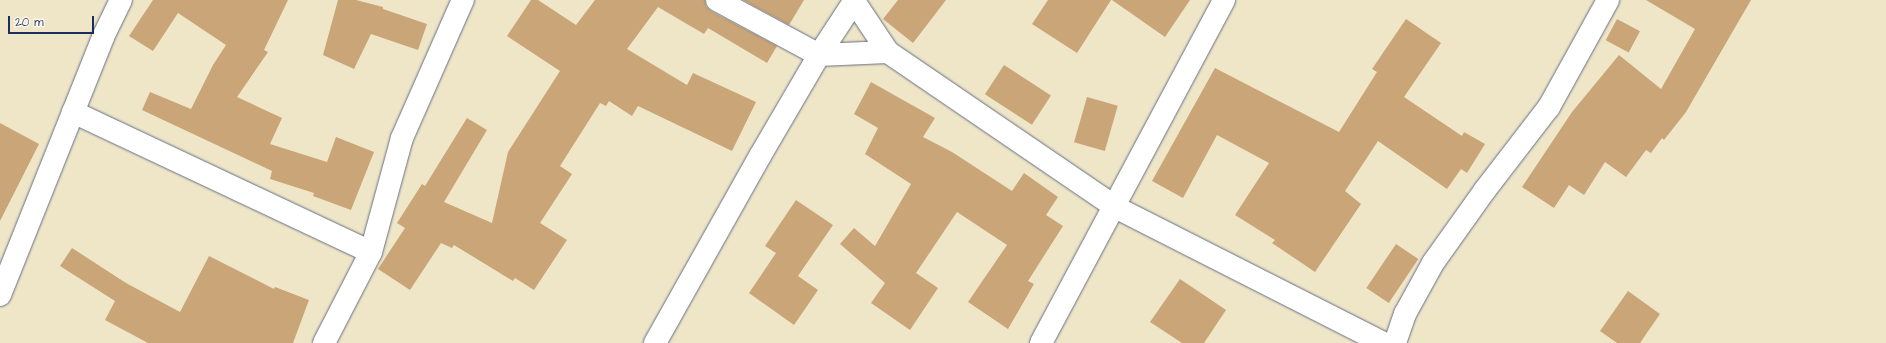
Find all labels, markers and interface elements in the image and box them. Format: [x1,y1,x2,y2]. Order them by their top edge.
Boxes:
scale bar [10,8,96,34]
text: 20 m [15,14,44,31]

